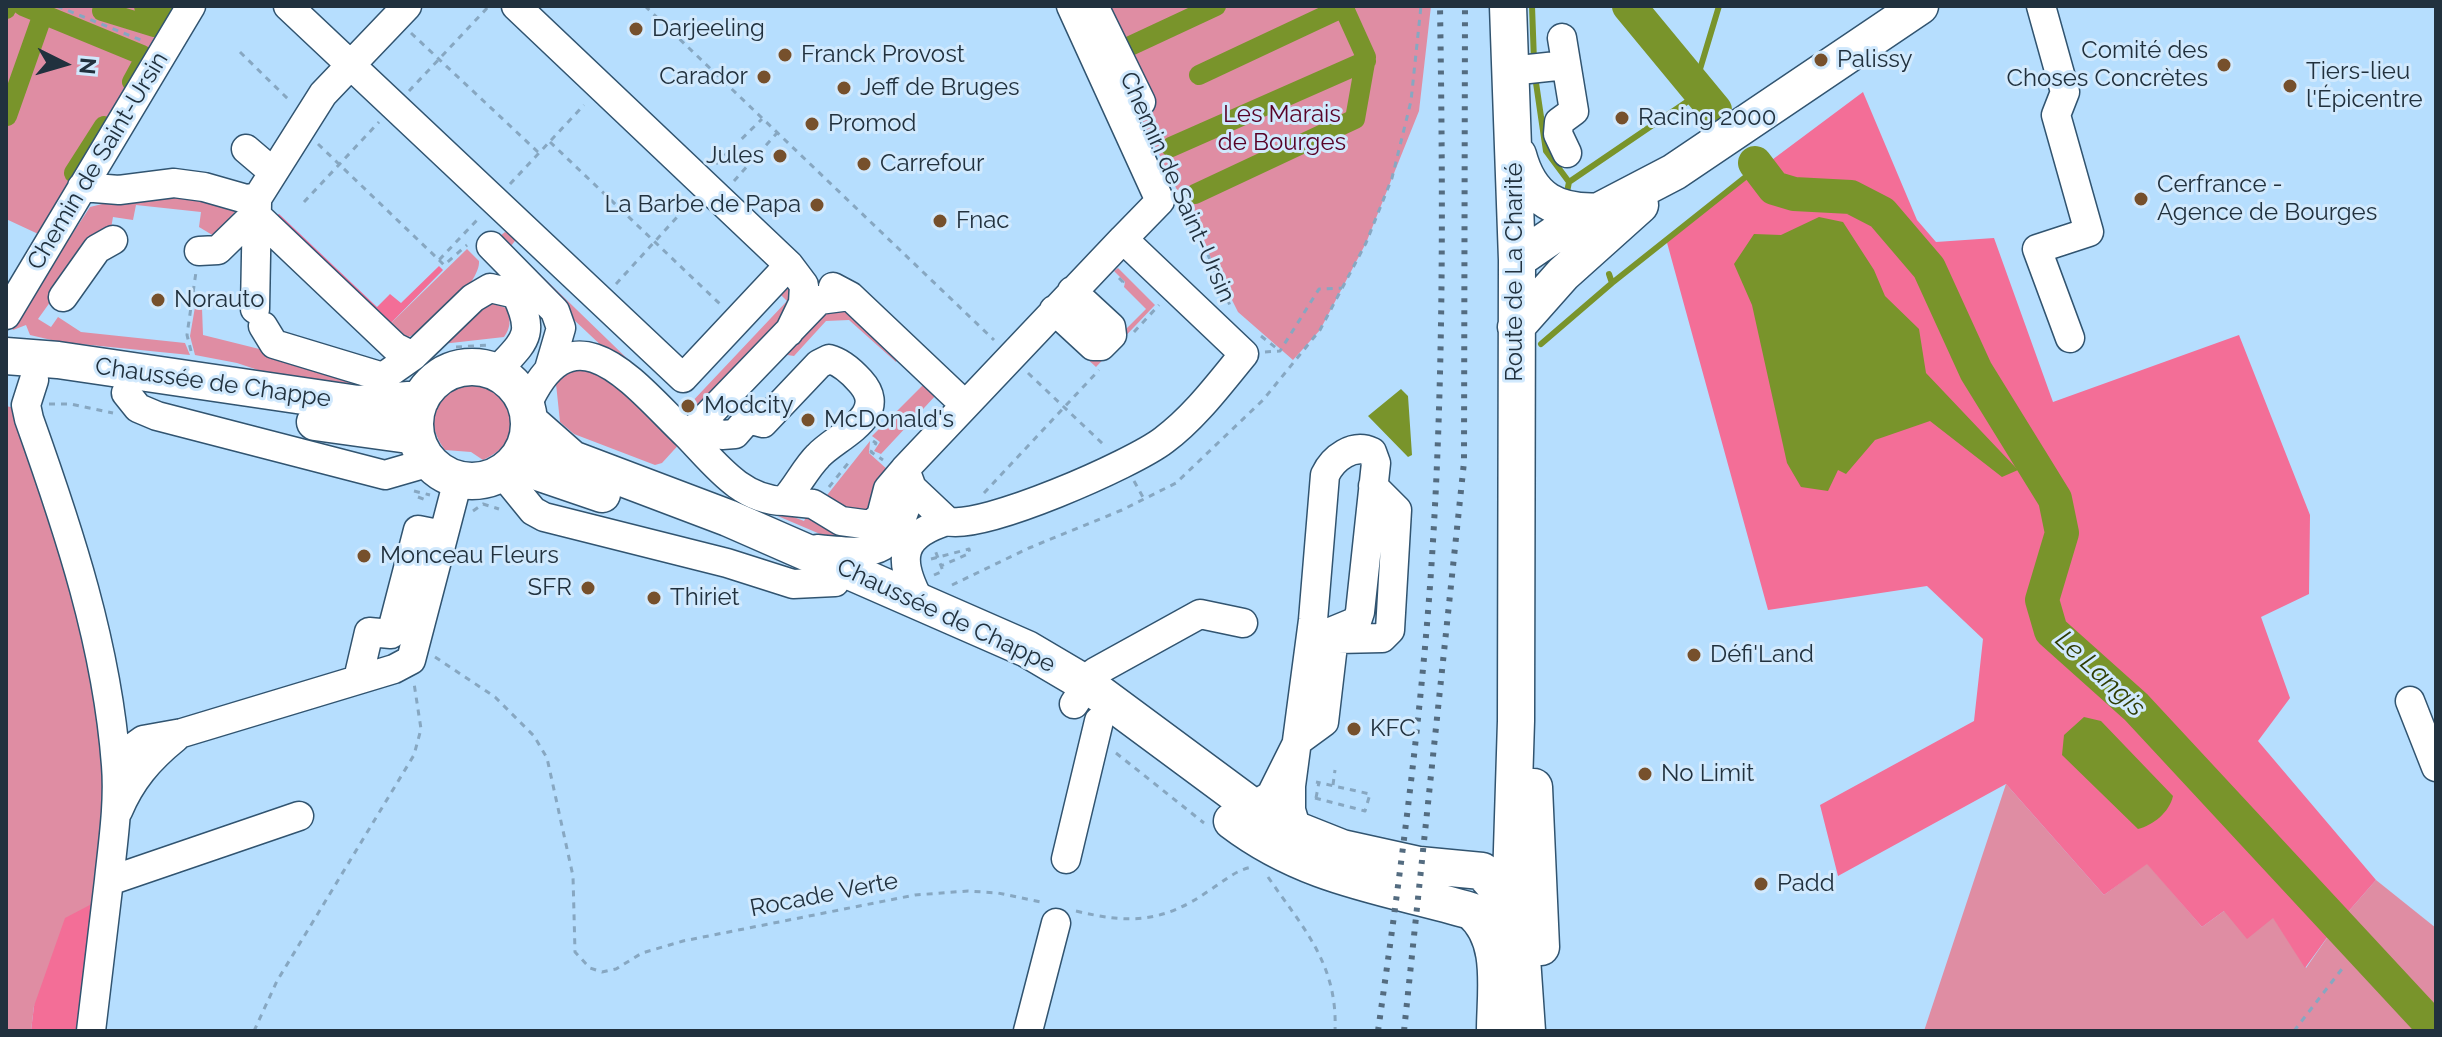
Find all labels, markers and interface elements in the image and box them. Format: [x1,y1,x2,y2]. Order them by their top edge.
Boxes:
place label: Darjeeling [652,15,765,43]
marker: Darjeeling [627,20,645,38]
north arrow [24,24,104,104]
place label: Comité des Choses Concrètes [2006,37,2208,93]
place label: Franck Provost [801,41,965,69]
marker: Franck Provost [776,46,794,64]
place label: Palissy [1837,46,1913,74]
street label: Chemin de Saint-Ursin [21,47,175,275]
marker: Palissy [1812,51,1830,69]
marker: Comité des Choses Concrètes [2215,56,2233,74]
text: N [74,57,102,76]
place label: Tiers-lieu l'Épicentre [2306,58,2423,114]
place label: Carador [659,63,748,91]
street label: Chemin de Saint-Ursin [1113,67,1241,307]
marker: Carador [755,68,773,86]
place label: Jeff de Bruges [860,74,1020,102]
marker: Tiers-lieu l'Épicentre [2281,77,2299,95]
marker: Jeff de Bruges [835,79,853,97]
park label: Les Marais de Bourges [1218,101,1346,157]
place label: Racing 2000 [1638,104,1776,132]
marker: Racing 2000 [1613,109,1631,127]
place label: Promod [828,110,917,138]
marker: Promod [803,115,821,133]
place label: Jules [706,142,764,170]
marker: Jules [771,147,789,165]
place label: Carrefour [880,150,984,178]
marker: Carrefour [855,155,873,173]
street label: Route de La Charité [1501,162,1529,382]
place label: Cerfrance - Agence de Bourges [2157,171,2377,227]
marker: Cerfrance - Agence de Bourges [2132,190,2150,208]
place label: La Barbe de Papa [604,191,801,219]
marker: La Barbe de Papa [808,196,826,214]
place label: Fnac [956,207,1009,235]
marker: Fnac [931,212,949,230]
place label: Norauto [174,286,264,314]
marker: Norauto [149,291,167,309]
street label: Chaussée de Chappe [93,352,333,414]
place label: Modcity [704,392,794,420]
marker: Modcity [679,397,697,415]
place label: McDonald's [824,406,954,434]
marker: McDonald's [799,411,817,429]
place label: Monceau Fleurs [380,542,559,570]
marker: Monceau Fleurs [355,547,373,565]
street label: Chaussée de Chappe [832,553,1060,679]
place label: SFR [528,574,572,602]
marker: SFR [579,579,597,597]
place label: Thiriet [670,584,740,612]
marker: Thiriet [645,589,663,607]
water label: Le Langis [2049,625,2151,723]
place label: Défi'Land [1710,641,1814,669]
marker: Défi'Land [1685,646,1703,664]
place label: KFC [1370,715,1416,743]
marker: KFC [1345,720,1363,738]
place label: No Limit [1661,760,1754,788]
marker: No Limit [1636,765,1654,783]
street label: Rocade Verte [748,867,900,923]
place label: Padd [1777,870,1835,898]
marker: Padd [1752,875,1770,893]

